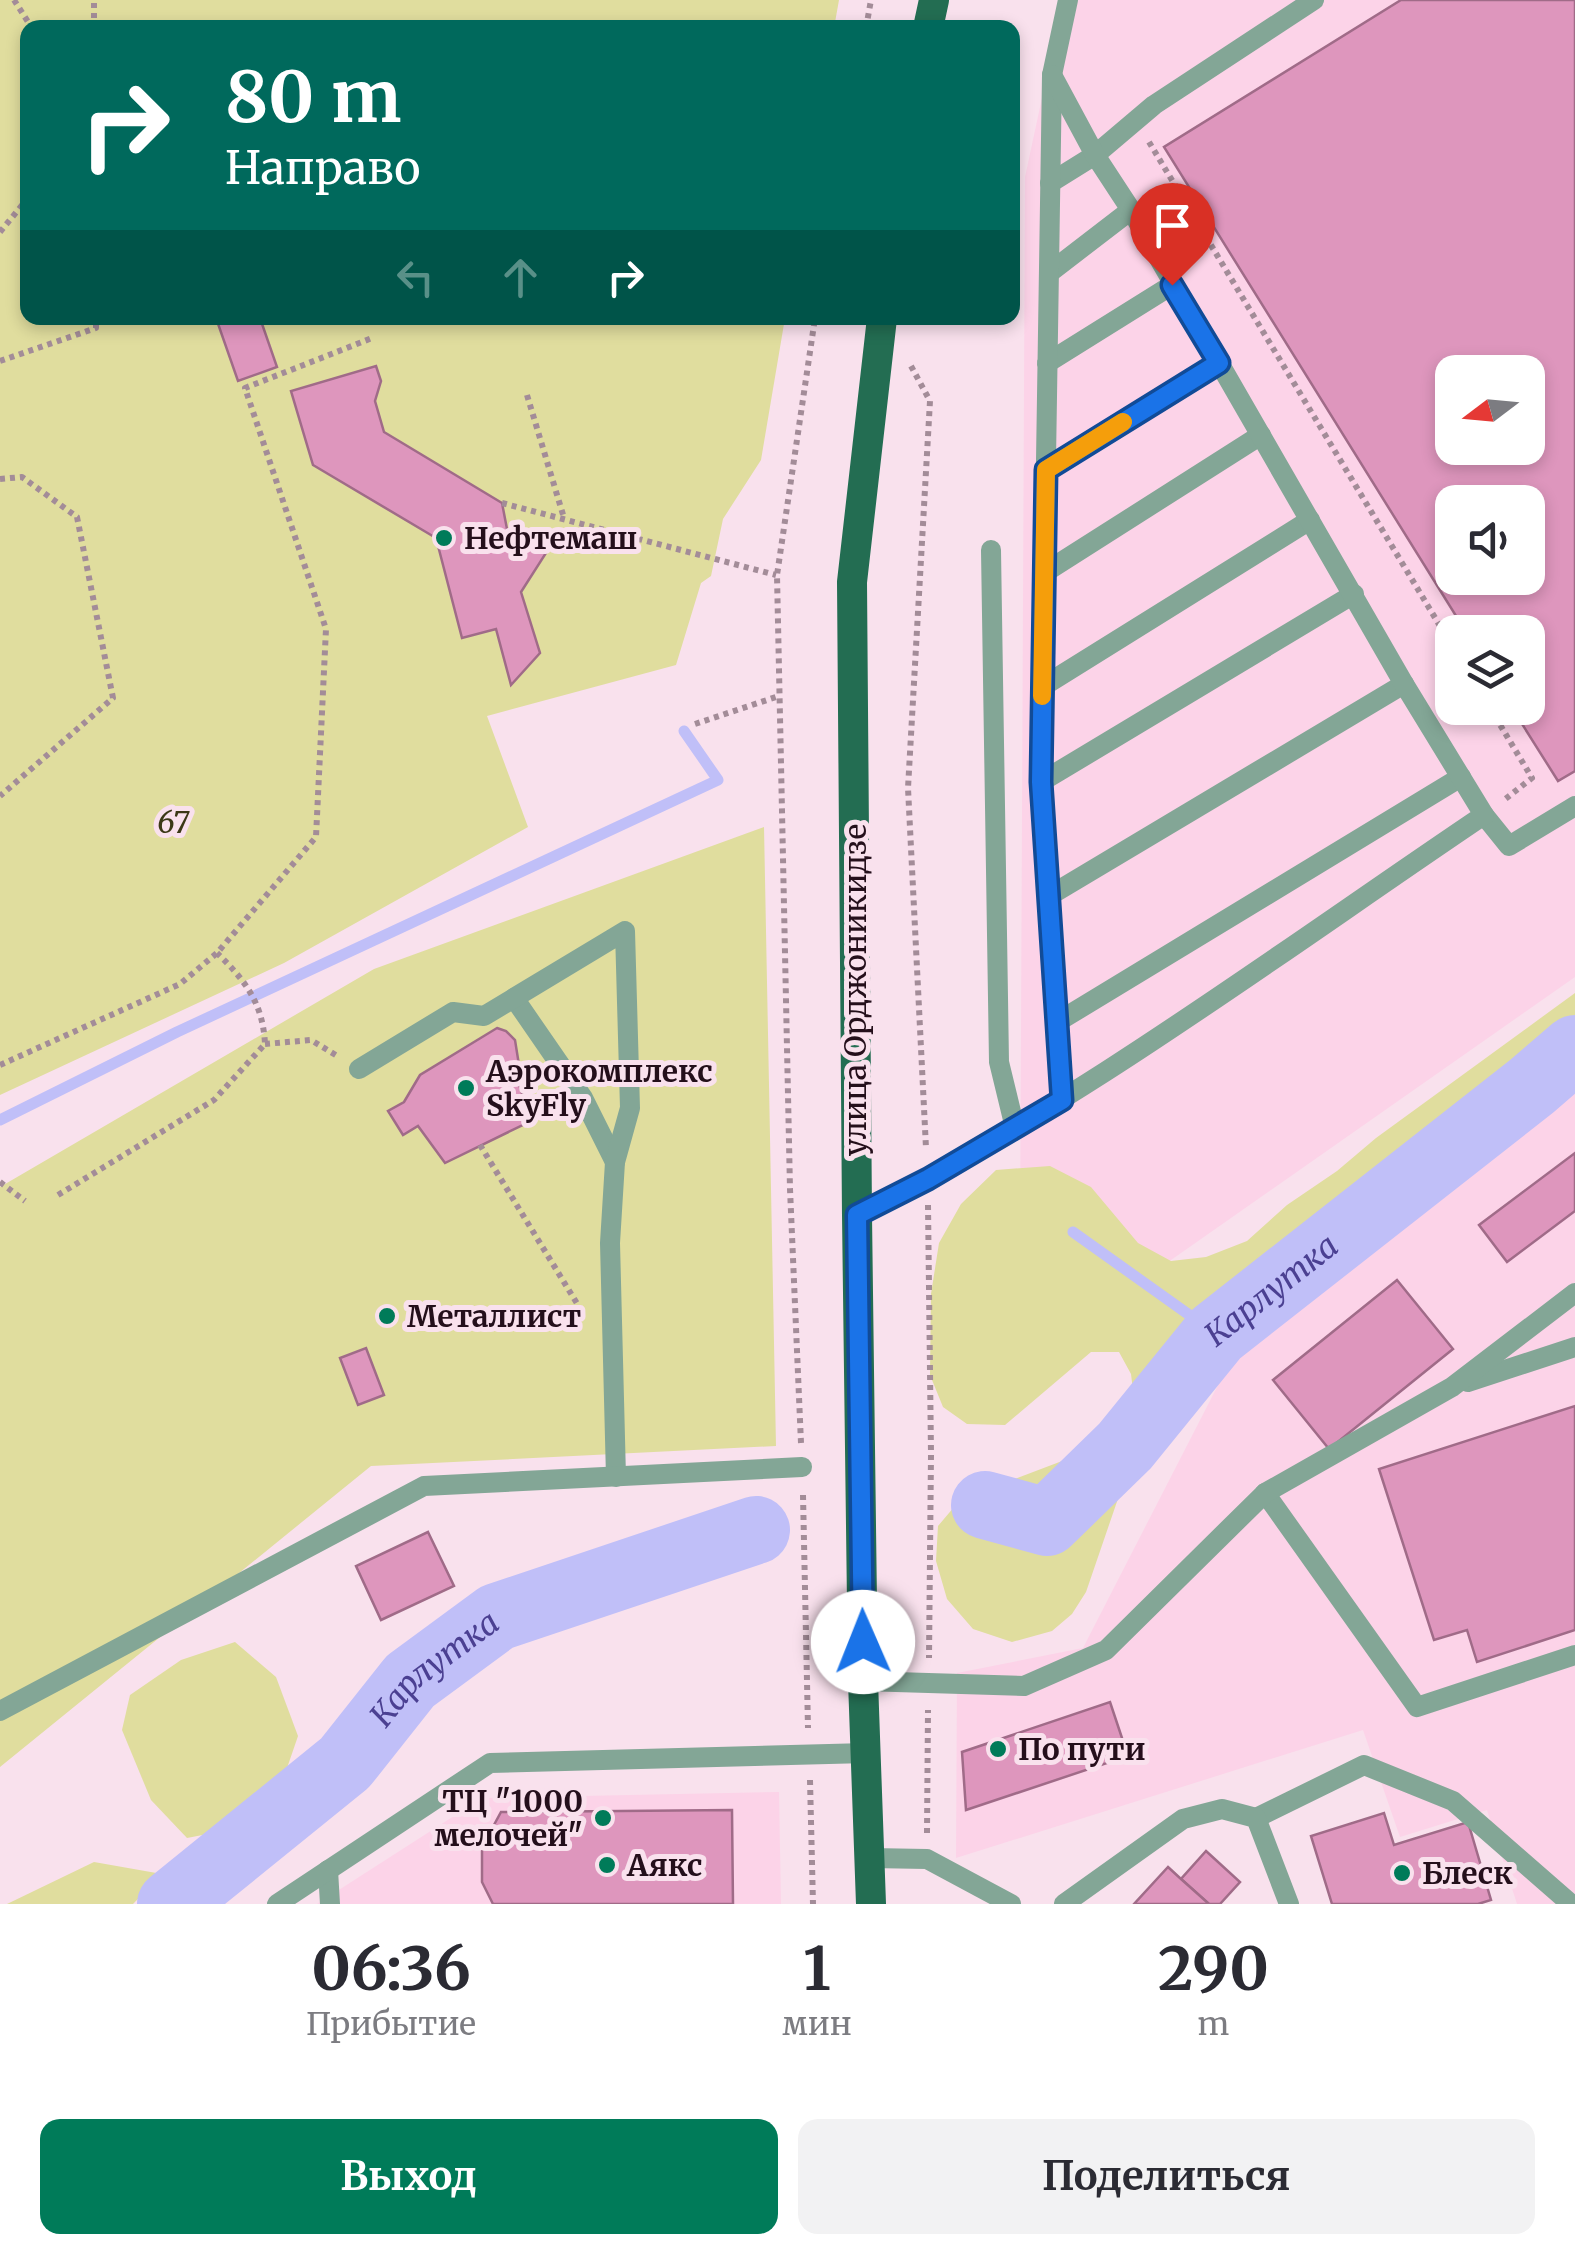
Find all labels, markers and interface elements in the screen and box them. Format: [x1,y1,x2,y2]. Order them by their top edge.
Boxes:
text: 80 m [225,53,401,141]
icon: right [60,60,190,190]
text: Направо [225,140,421,196]
pin [1130,183,1215,286]
icon: arrive [1145,198,1200,253]
icon: left [388,250,443,305]
icon: ahead [493,250,548,305]
icon: right [598,250,653,305]
north arrow [1435,355,1545,465]
map controls [1435,355,1545,725]
button: sound [1435,485,1545,595]
place label: Нефтемаш [464,519,637,557]
marker: Нефтемаш [433,527,455,549]
button: layers [1435,615,1545,725]
park label: 67 [157,803,191,841]
street label: улица Орджоникидзе [836,824,874,1156]
place label: Аэрокомплекс SkyFly [485,1052,712,1124]
marker: Аэрокомплекс SkyFly [455,1077,477,1099]
water label: Карлутка [1197,1226,1346,1355]
place label: Металлист [407,1297,581,1335]
marker: Металлист [376,1305,398,1327]
position arrow [811,1590,915,1694]
water label: Карлутка [362,1602,507,1735]
place label: По пути [1018,1730,1146,1768]
marker: По пути [987,1738,1009,1760]
place label: ТЦ "1000 мелочей" [434,1782,583,1854]
marker: ТЦ "1000 мелочей" [592,1807,614,1829]
place label: Аякс [626,1846,702,1884]
marker: Аякс [596,1854,618,1876]
place label: Блеск [1422,1854,1513,1892]
marker: Блеск [1391,1862,1413,1884]
text: 06:36 [311,1931,471,2006]
text: 1 [803,1931,831,2006]
text: 290 [1158,1931,1269,2006]
text: Прибытие [306,2004,476,2044]
text: мин [782,2004,852,2044]
text: m [1198,2004,1229,2044]
button: Выход [40,2119,778,2234]
button: Поделиться [798,2119,1535,2234]

